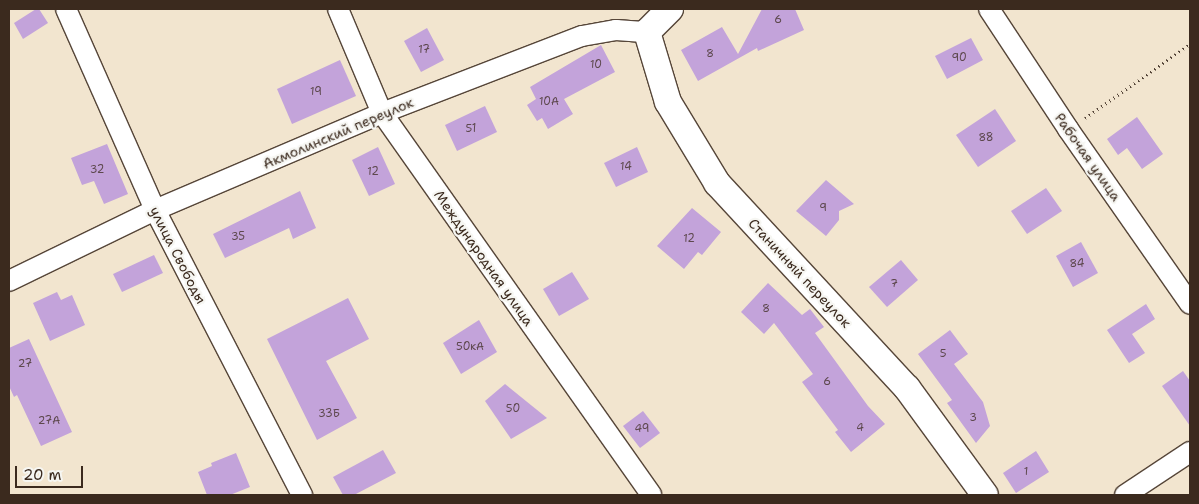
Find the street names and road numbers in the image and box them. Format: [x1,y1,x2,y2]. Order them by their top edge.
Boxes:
street label: Акмолинский переулок [260,94,416,172]
street label: Рабочая улица [1051,110,1125,204]
street label: Международная улица [431,187,537,329]
street label: улица Свободы [146,204,210,306]
street label: Станичный переулок [745,215,855,331]

